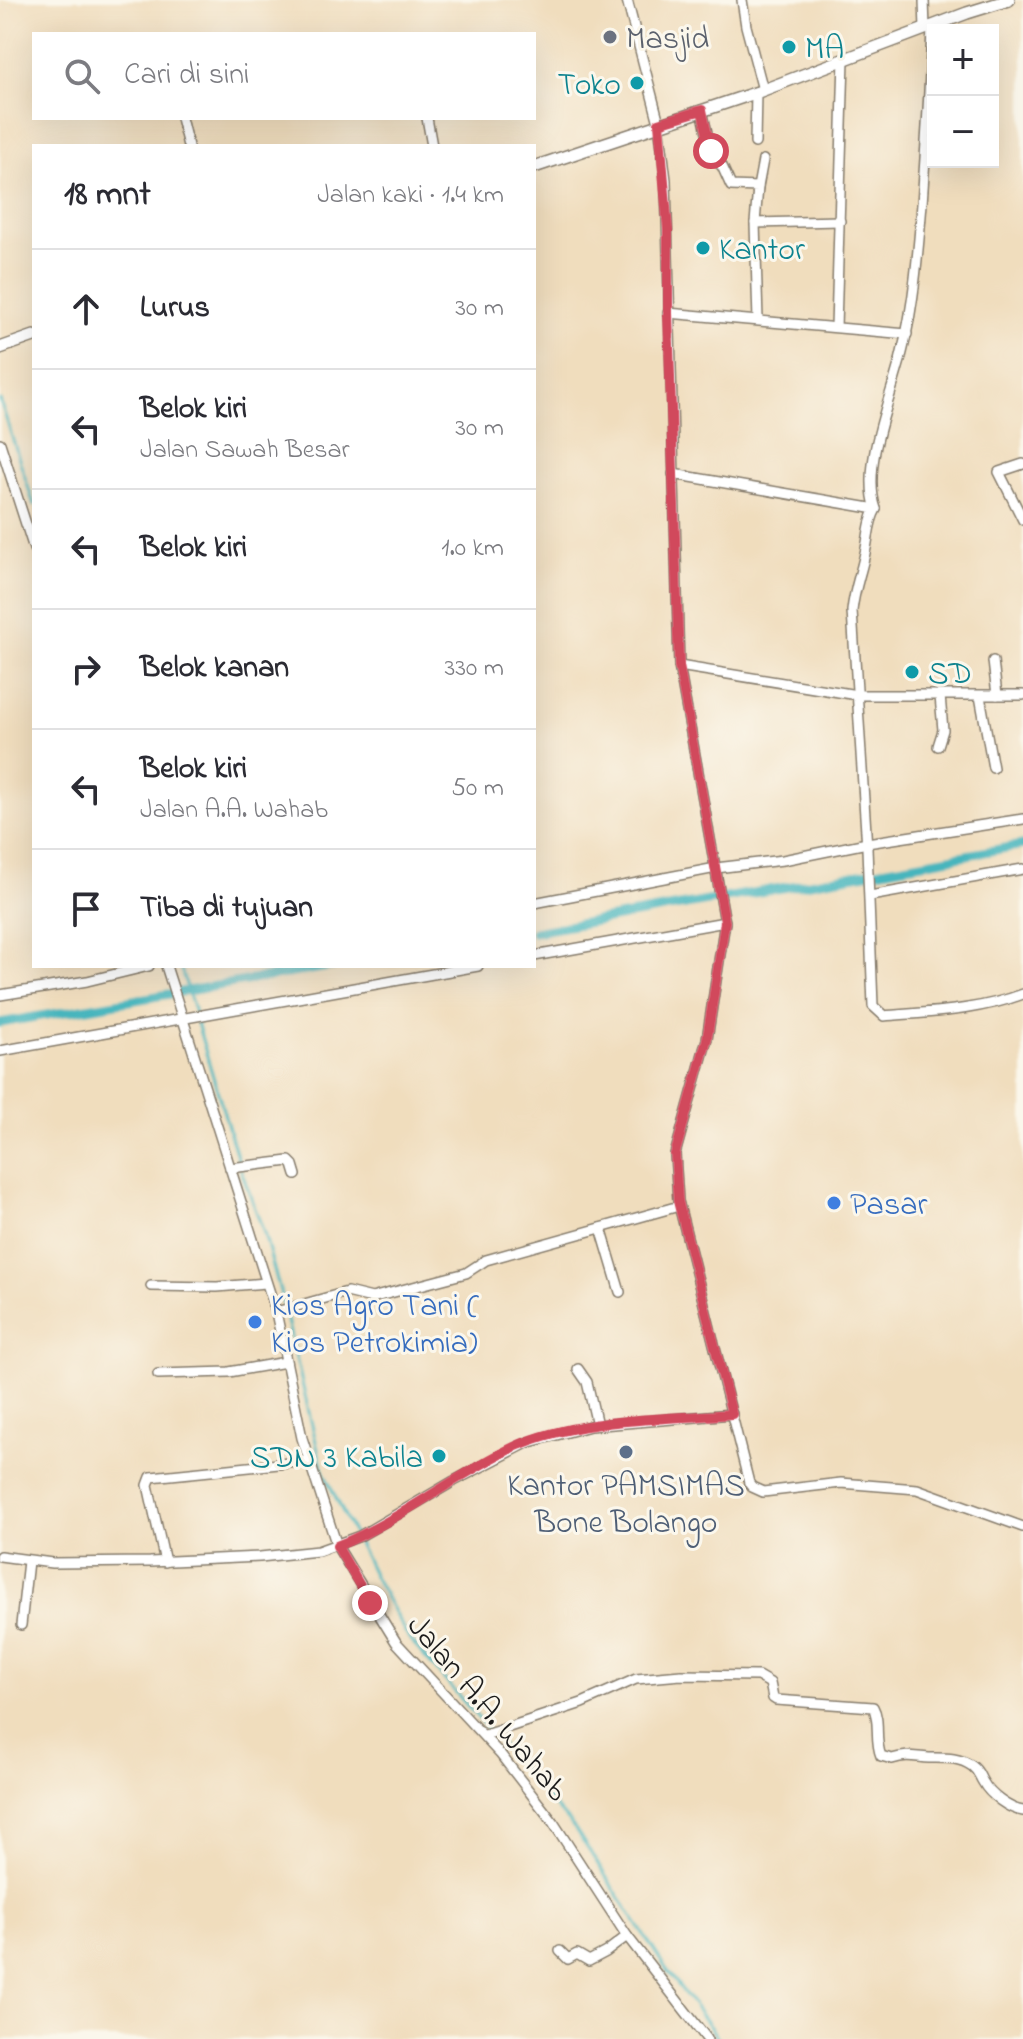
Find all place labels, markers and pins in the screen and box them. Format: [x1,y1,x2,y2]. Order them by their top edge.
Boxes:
place label: Masjid [626,17,709,64]
place label: MA [805,27,844,74]
marker: Masjid [601,28,619,46]
marker: MA [780,38,798,56]
place label: Toko [558,63,621,110]
marker: Toko [628,74,646,92]
place label: Kantor [719,228,805,275]
marker: Kantor [694,239,712,257]
place label: SD [928,652,972,699]
marker: SD [903,663,921,681]
place label: Pasar [850,1183,927,1230]
marker: Pasar [825,1194,843,1212]
place label: Kios Agro Tani ( Kios Petrokimia) [271,1284,481,1368]
marker: Kios Agro Tani ( Kios Petrokimia) [246,1313,264,1331]
place label: SDN 3 Kabila [250,1436,423,1483]
marker: Kantor PAMSIMAS Bone Bolango [617,1443,635,1461]
marker: SDN 3 Kabila [430,1447,448,1465]
place label: Kantor PAMSIMAS Bone Bolango [507,1464,745,1548]

